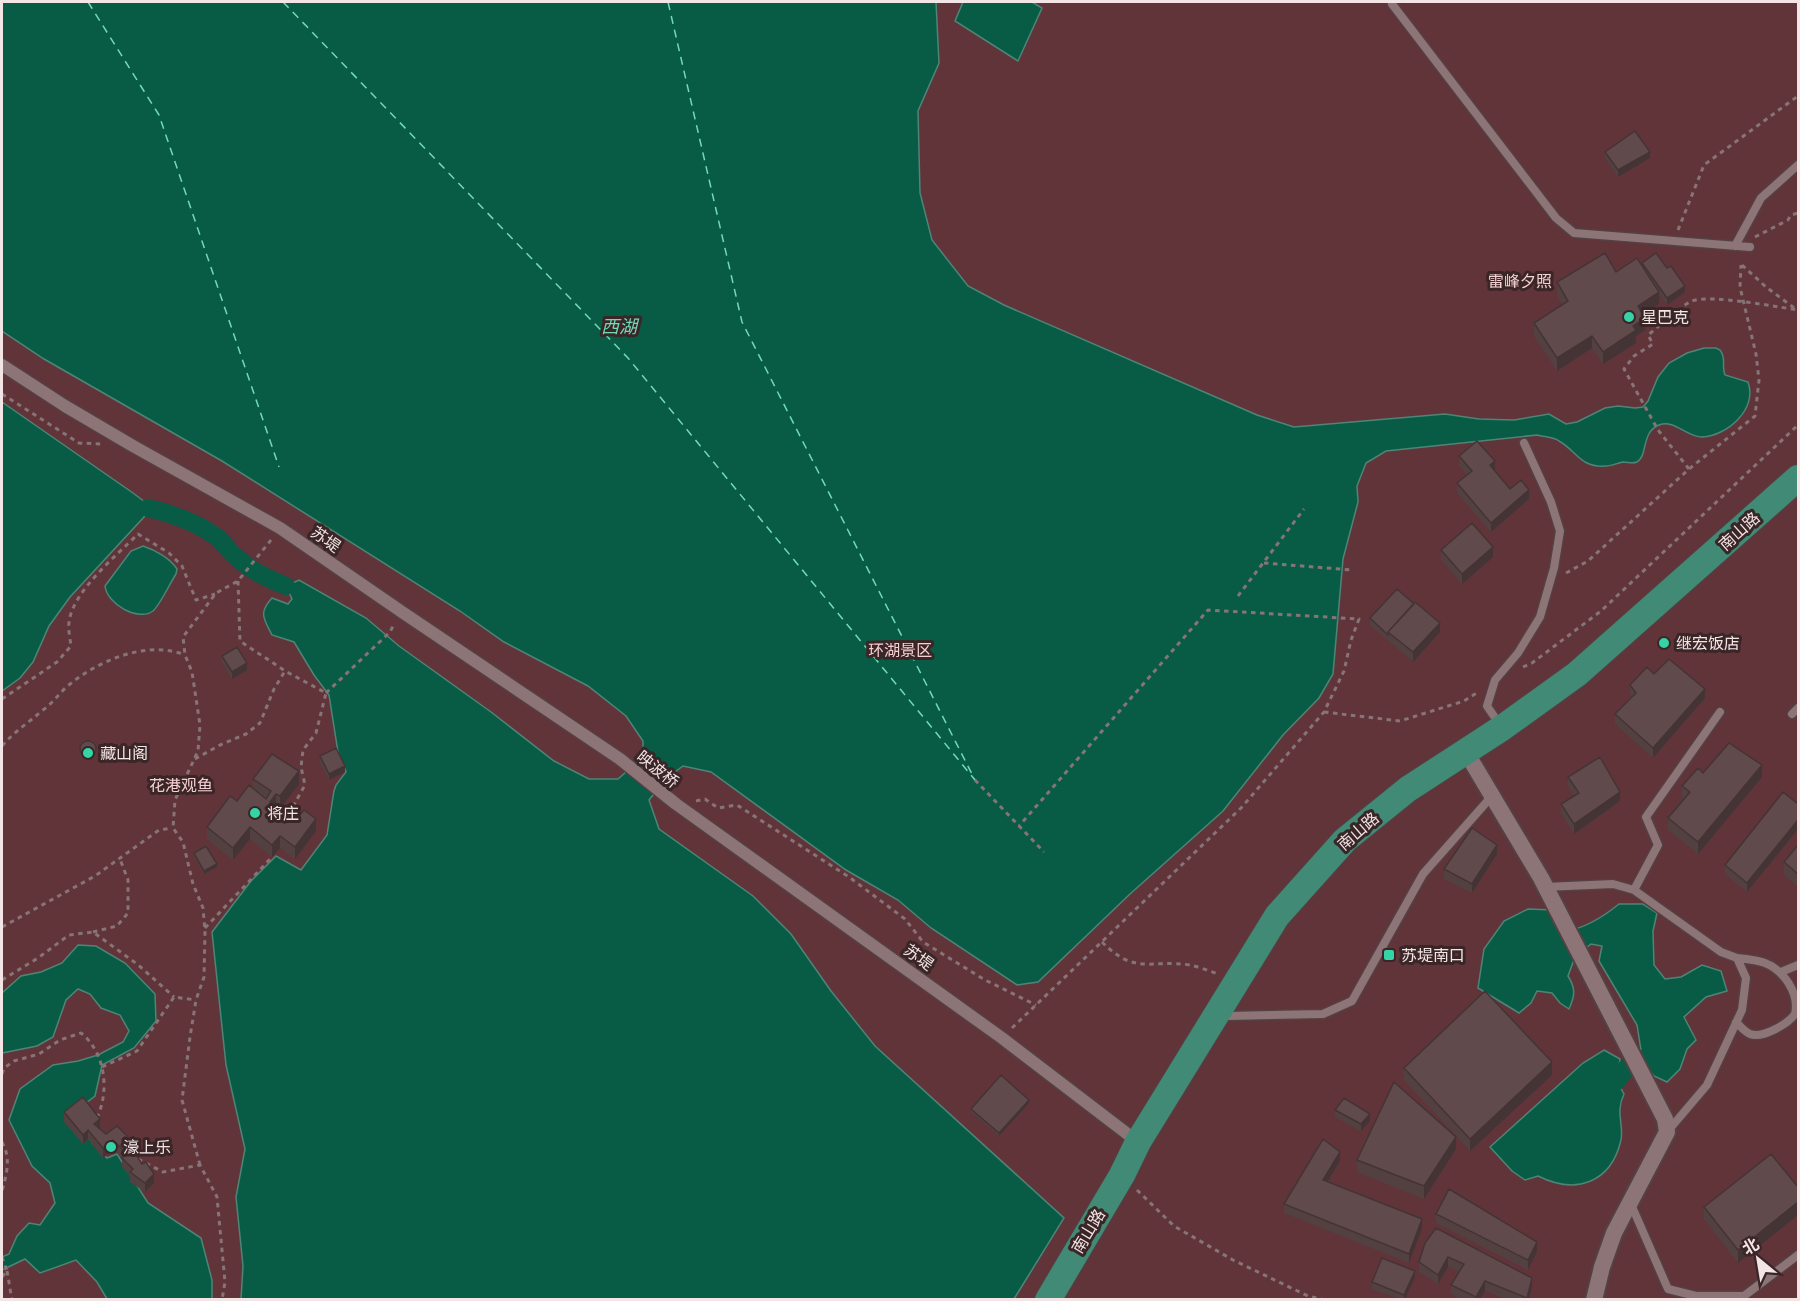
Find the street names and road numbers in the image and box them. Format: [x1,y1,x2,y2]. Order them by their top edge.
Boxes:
street label: 南山路 [1714,507,1764,555]
street label: 苏堤 [307,521,345,557]
street label: 映波桥 [632,745,684,793]
street label: 南山路 [1333,807,1383,855]
street label: 苏堤 [900,939,938,975]
street label: 南山路 [1066,1205,1110,1257]

